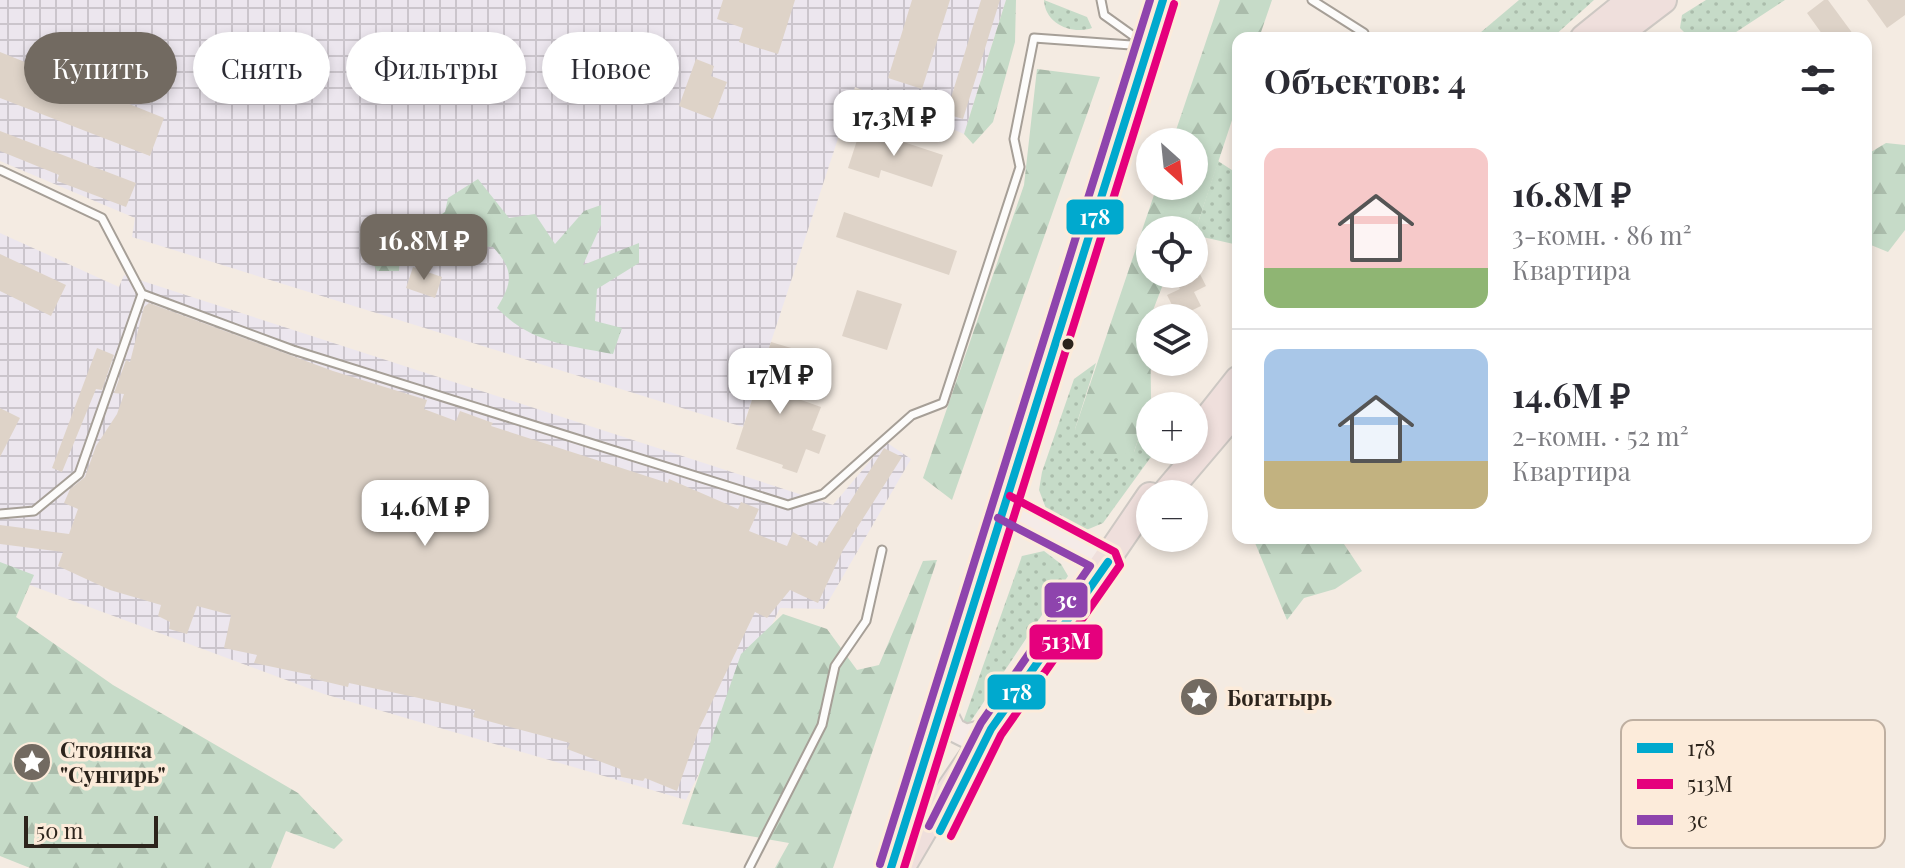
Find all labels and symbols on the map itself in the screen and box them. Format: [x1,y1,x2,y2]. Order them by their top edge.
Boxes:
pin: 17.3M ₽ [820,90,968,158]
north arrow [1136,128,1208,200]
line badge: 178 [1065,198,1125,236]
text: 178 [1080,201,1110,231]
pin: 16.8M ₽ [350,214,498,282]
unlabelled marker [1060,336,1076,352]
pin: 17M ₽ [724,348,836,416]
pin: 14.6M ₽ [351,480,499,548]
line badge: 3с [1043,581,1089,619]
text: 3с [1055,584,1077,614]
line badge: 513М [1028,623,1104,661]
text: 513М [1041,625,1091,655]
line badge: 178 [986,673,1047,711]
text: 178 [1002,676,1032,706]
place icon: Богатырь [1178,676,1220,718]
place label: Богатырь [1227,682,1332,712]
legend [1621,720,1885,848]
text: 178 [1687,732,1716,762]
place label: Стоянка "Сунгирь" [60,734,166,789]
place icon: Стоянка "Сунгирь" [11,741,53,783]
text: 513М [1687,768,1733,798]
text: 3с [1687,804,1708,834]
scale bar [24,812,158,848]

